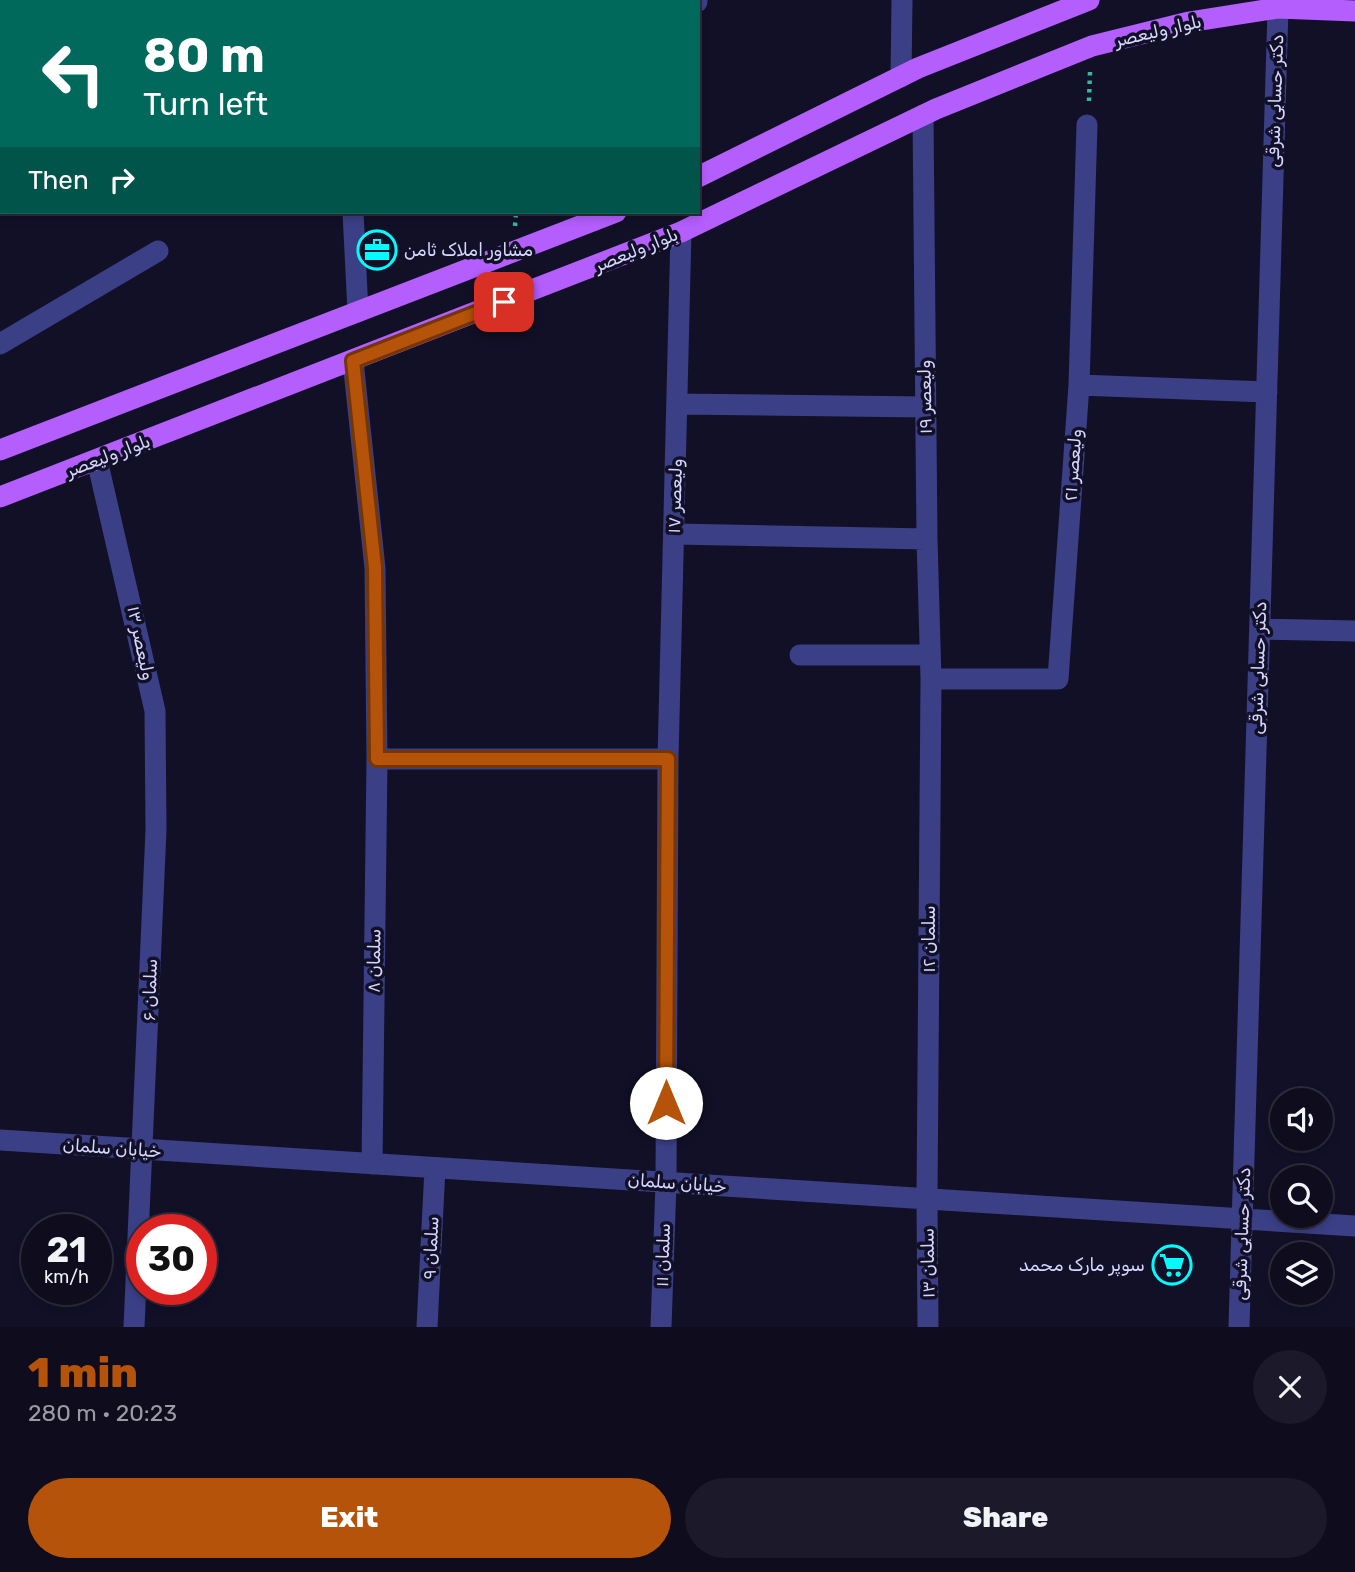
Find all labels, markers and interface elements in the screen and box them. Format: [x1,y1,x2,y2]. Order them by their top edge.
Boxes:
street label: بلوار ولیعصر [1111,10,1204,52]
text: 80 m [143,26,265,84]
icon: left [28,28,119,119]
street label: دکتر حسابی شرقی [1262,34,1288,168]
text: Turn left [143,85,268,123]
icon: right [103,161,141,199]
text: Then [28,165,89,196]
street label: بلوار ولیعصر [590,223,681,277]
office icon: مشاور املاک ثامن [356,229,398,271]
place label: مشاور املاک ثامن [404,239,533,261]
pin [474,272,534,332]
icon: arrive [485,283,523,321]
street label: ولیعصر ۱۹ [913,360,937,434]
street label: ولیعصر ۲۱ [1059,428,1087,502]
street label: بلوار ولیعصر [62,430,153,483]
street label: ولیعصر ۱۷ [663,458,687,534]
street label: دکتر حسابی شرقی [1245,601,1271,735]
street label: ولیعصر ۱۳ [122,604,160,682]
street label: سلمان ۱۲ [918,905,940,973]
street label: سلمان ۸ [362,929,386,993]
street label: سلمان ۶ [138,958,162,1022]
position arrow [629,1066,703,1140]
map controls [1270,1088,1333,1305]
button: sound [1270,1088,1333,1151]
street label: خیابان سلمان [62,1134,162,1162]
button: search [1270,1165,1333,1228]
street label: دکتر حسابی شرقی [1229,1167,1255,1301]
street label: خیابان سلمان [627,1169,727,1197]
speed limit sign: 30 [126,1214,217,1305]
street label: سلمان ۹ [418,1216,444,1280]
street label: سلمان ۱۱ [651,1223,675,1287]
street label: سلمان ۱۳ [916,1228,940,1298]
text: 21 [46,1229,87,1271]
button: layers [1270,1242,1333,1305]
supermarket icon: سوپر مارک محمد [1151,1244,1193,1286]
place label: سوپر مارک محمد [1019,1254,1145,1277]
text: km/h [44,1266,89,1288]
text: 1 min [28,1348,138,1398]
button: close [1253,1350,1327,1424]
text: 280 m · 20:23 [28,1399,177,1427]
button: Exit [28,1478,671,1558]
button: Share [685,1478,1327,1558]

